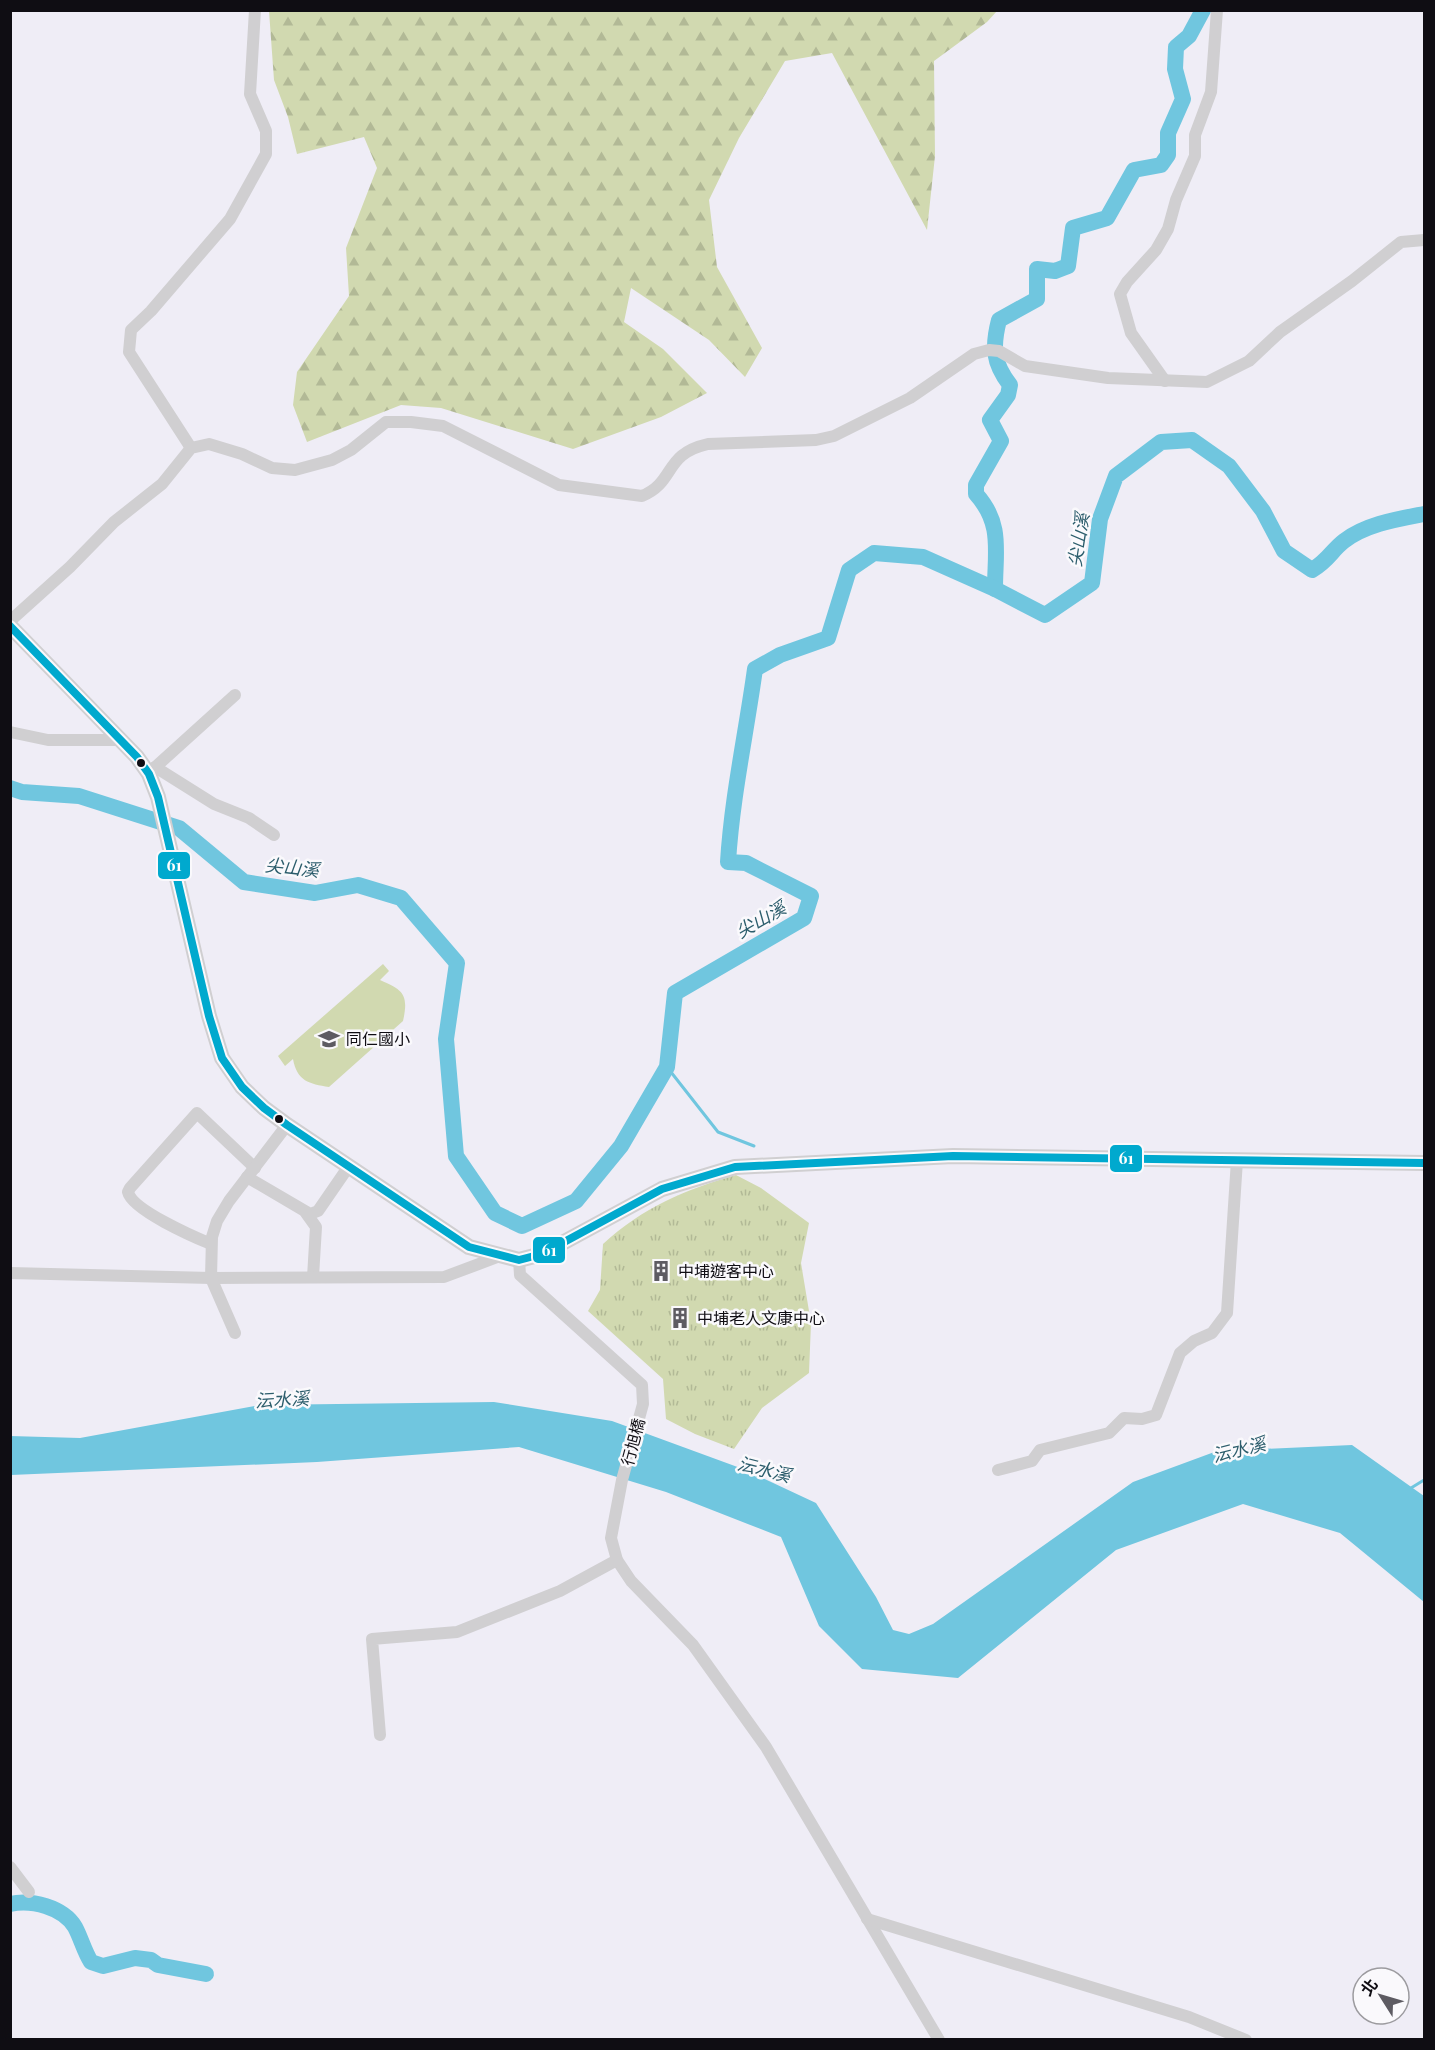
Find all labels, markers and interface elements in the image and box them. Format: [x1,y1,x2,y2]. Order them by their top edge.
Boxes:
water label: 尖山溪 [1062,508,1095,568]
unlabelled marker [135,757,147,769]
line badge: 61 [157,851,191,880]
water label: 尖山溪 [264,852,323,882]
text: 61 [166,854,182,875]
water label: 尖山溪 [731,894,792,943]
school or university icon: 同仁國小 [317,1027,341,1051]
place label: 同仁國小 [346,1028,410,1049]
unlabelled marker [273,1113,285,1125]
line badge: 61 [1109,1144,1143,1173]
text: 61 [1118,1147,1134,1168]
line badge: 61 [532,1236,566,1264]
text: 61 [541,1239,557,1260]
building icon: 中埔遊客中心 [649,1259,673,1283]
place label: 中埔遊客中心 [678,1260,774,1281]
building icon: 中埔老人文康中心 [668,1306,692,1330]
place label: 中埔老人文康中心 [697,1307,825,1328]
water label: 沄水溪 [254,1385,313,1412]
street label: 行旭橋 [616,1416,649,1468]
water label: 沄水溪 [1210,1430,1271,1467]
water label: 沄水溪 [735,1451,796,1488]
north arrow [1351,1966,1411,2026]
text: 北 [1355,1974,1382,1999]

